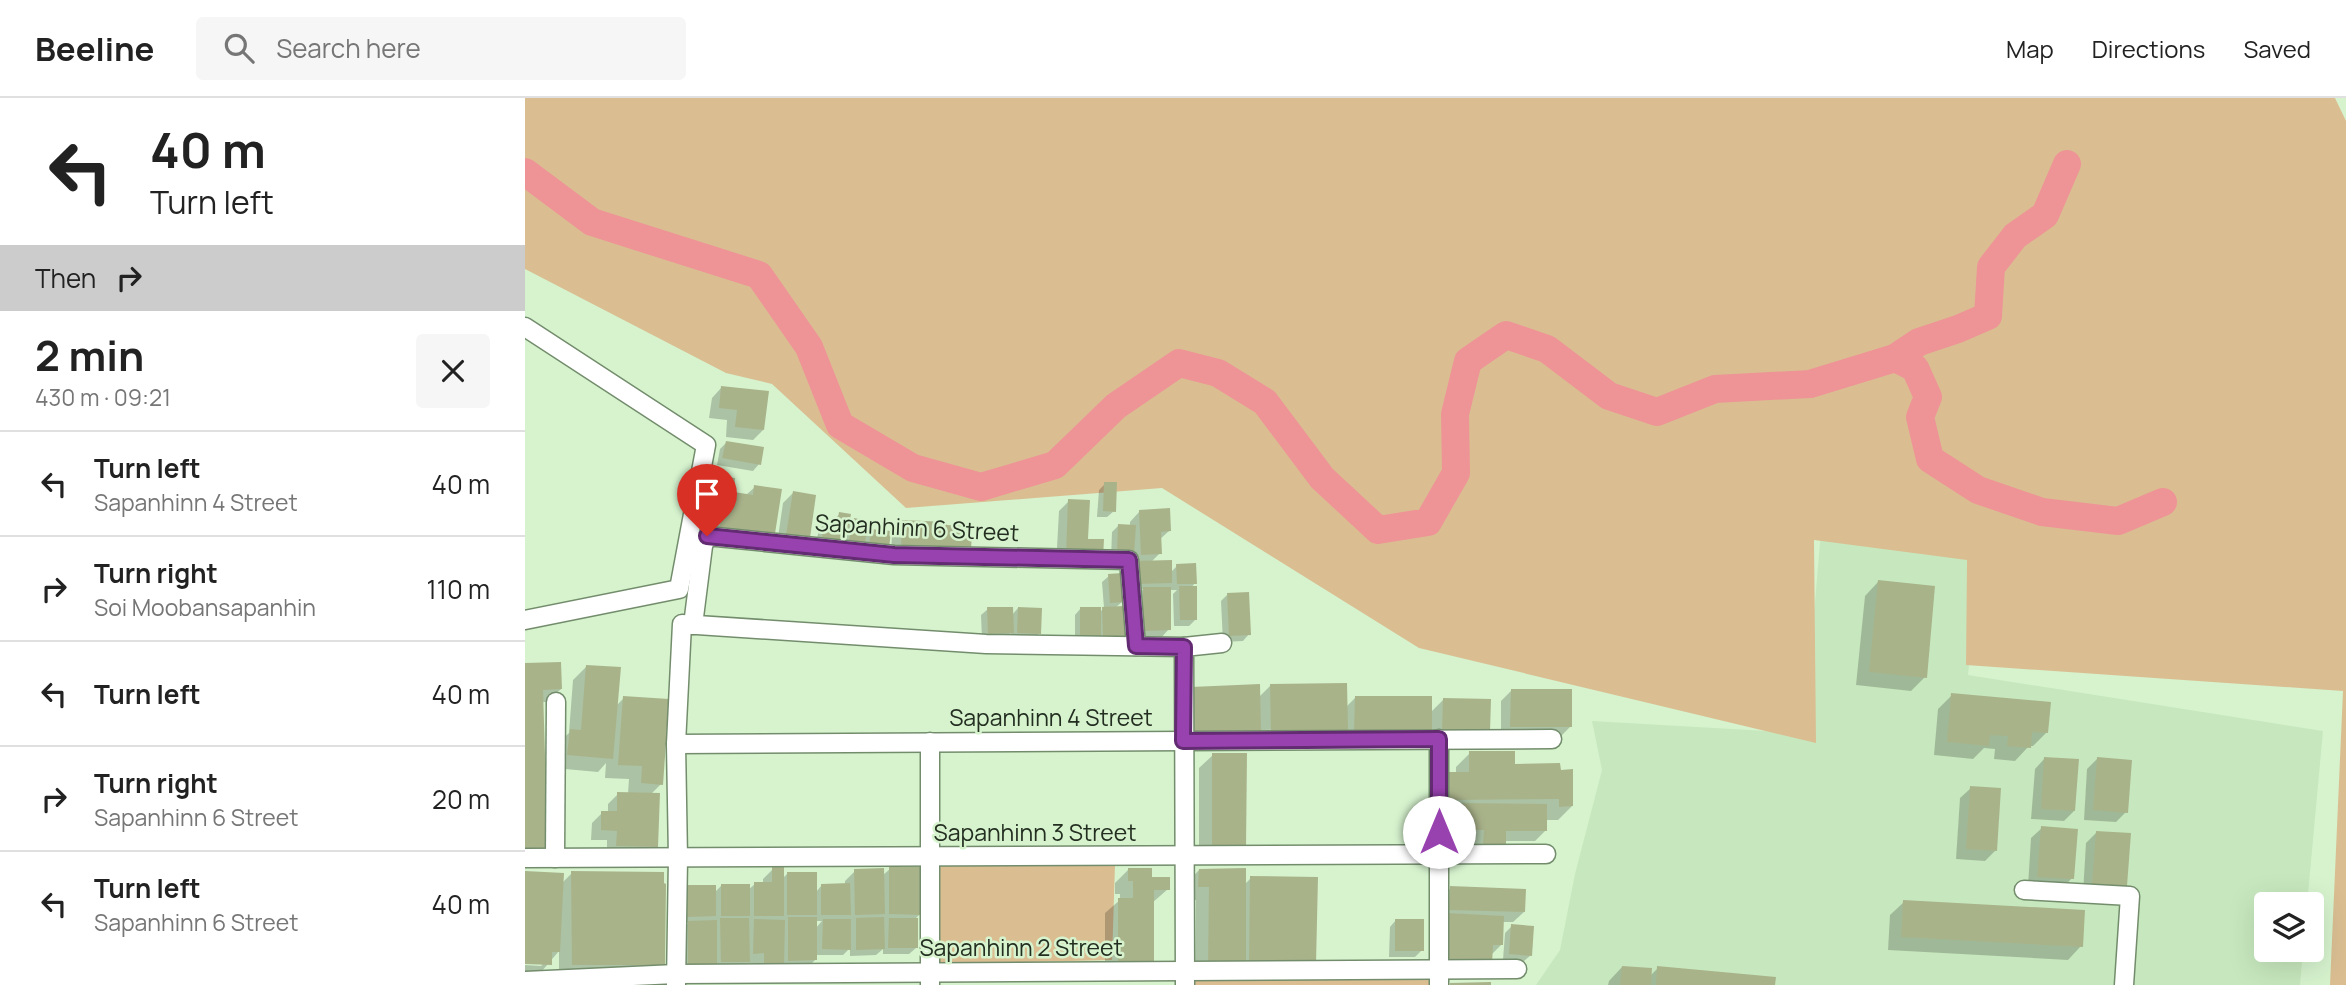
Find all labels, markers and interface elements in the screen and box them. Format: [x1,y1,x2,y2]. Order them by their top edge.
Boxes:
search box [196,17,686,80]
text: Beeline [35,26,154,71]
icon: search [220,29,258,67]
text: Search here [276,30,421,66]
text: Map [2006,32,2054,65]
text: Directions [2092,32,2205,65]
text: Saved [2243,32,2311,65]
text: 40 m [150,116,266,183]
icon: left [35,126,126,217]
text: Turn left [150,180,274,224]
icon: right [110,259,148,297]
text: Then [35,260,96,296]
text: 2 min [35,326,144,384]
button: close [416,334,490,408]
text: 430 m · 09:21 [35,381,171,413]
text: Turn left [94,450,201,486]
pin [677,464,737,536]
icon: left [35,465,73,503]
text: 40 m [432,466,490,502]
icon: arrive [688,475,726,513]
text: Sapanhinn 4 Street [94,486,298,518]
street label: Sapanhinn 6 Street [814,506,1020,548]
text: Turn right [94,555,218,591]
icon: right [35,570,73,608]
text: 110 m [427,571,490,607]
text: Soi Moobansapanhin [94,591,316,623]
icon: left [35,675,73,713]
text: Turn left [94,676,201,712]
text: 40 m [432,676,490,712]
street label: Sapanhinn 4 Street [949,701,1153,733]
text: Turn right [94,765,218,801]
icon: right [35,780,73,818]
text: 20 m [432,781,490,817]
position arrow [1402,795,1476,869]
text: Sapanhinn 6 Street [94,801,298,833]
street label: Sapanhinn 3 Street [934,816,1136,848]
text: Turn left [94,870,201,906]
icon: left [35,885,73,923]
text: 40 m [432,886,490,922]
map controls [2254,892,2324,962]
button: layers [2254,892,2324,962]
text: Sapanhinn 6 Street [94,906,298,938]
street label: Sapanhinn 2 Street [919,931,1123,963]

